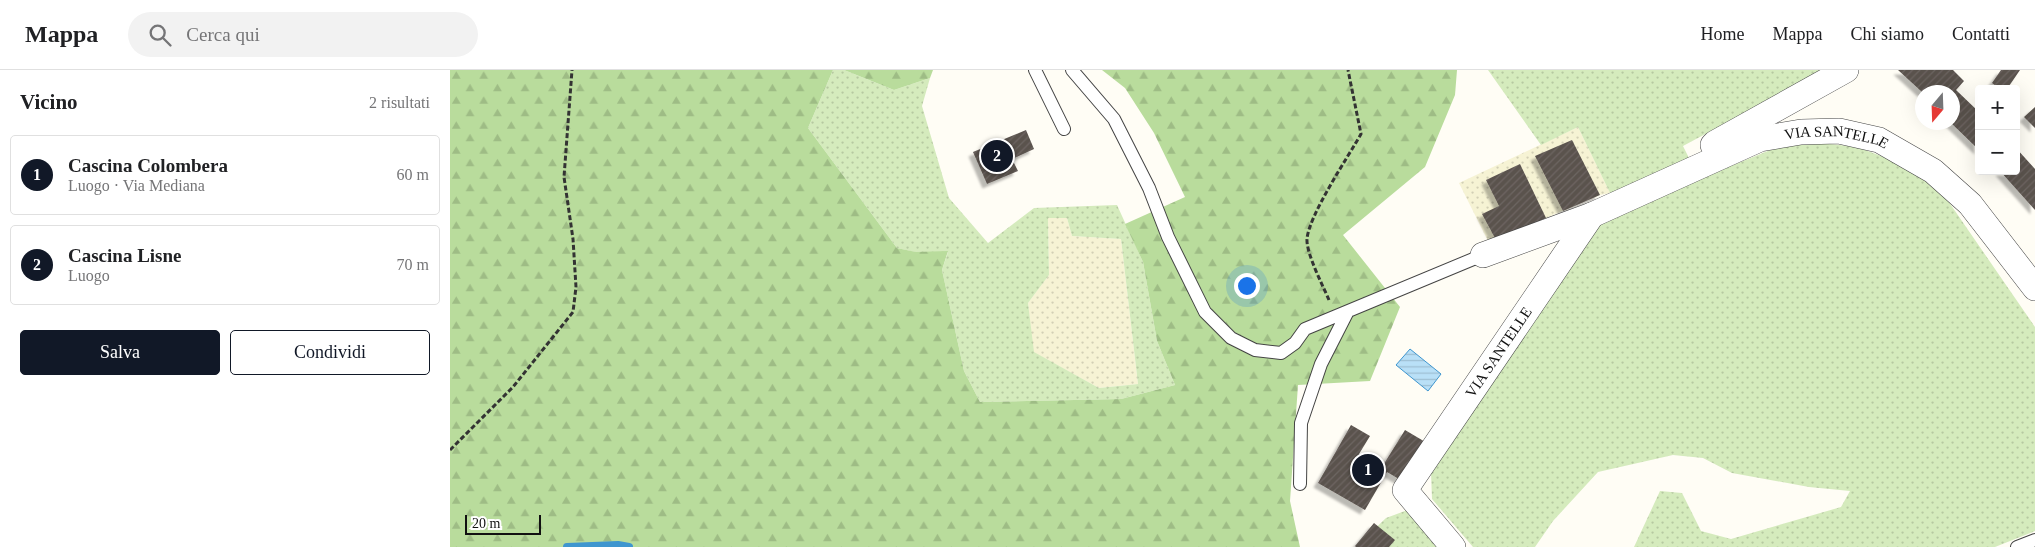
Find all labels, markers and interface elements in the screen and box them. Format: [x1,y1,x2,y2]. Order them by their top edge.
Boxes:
search box [128,12,478,57]
text: Mappa [25,21,98,47]
icon: search [146,21,174,49]
text: Cerca qui [186,24,260,45]
text: Home [1701,24,1745,44]
text: Mappa [1773,24,1822,44]
text: Chi siamo [1850,24,1924,44]
text: Contatti [1952,24,2010,44]
north arrow [1915,85,1960,130]
map controls [1975,85,2020,175]
button: + [1975,85,2020,130]
text: Vicino [20,90,78,114]
text: 2 risultati [369,94,430,111]
street label: VIA SANTELLE [1783,123,1891,152]
button: − [1975,130,2020,175]
pin: 2 [981,137,1013,175]
text: Cascina Colombera [68,155,228,176]
text: 1 [33,166,41,183]
text: 60 m [397,166,429,183]
text: Luogo · Via Mediana [68,177,205,194]
text: Cascina Lisne [68,245,182,266]
text: 2 [33,256,41,273]
text: 70 m [397,256,429,273]
text: Luogo [68,267,110,284]
your location [1234,273,1260,299]
street label: VIA SANTELLE [1462,304,1535,400]
button: Salva [20,330,220,375]
button: Condividi [230,330,430,375]
pin: 1 [1352,451,1384,489]
scale bar [465,512,541,535]
text: 20 m [472,516,500,531]

